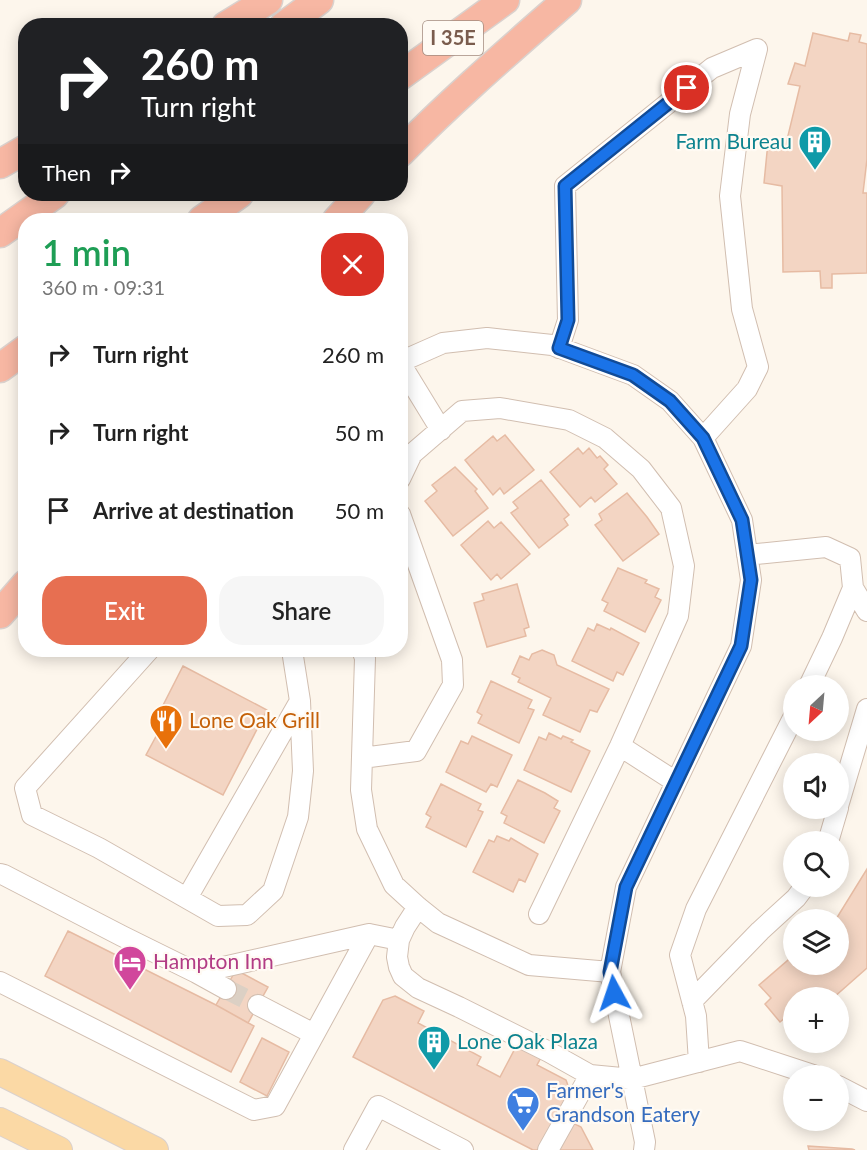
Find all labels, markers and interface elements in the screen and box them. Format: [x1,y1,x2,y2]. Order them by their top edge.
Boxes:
road number: I 35E [423,21,483,55]
text: 260 m [141,39,259,89]
icon: right [42,42,120,120]
pin [661,62,712,113]
icon: arrive [670,71,703,104]
text: Turn right [141,90,256,123]
building icon: Farm Bureau [797,124,833,171]
place label: Farm Bureau [675,128,792,153]
icon: right [103,156,136,189]
text: Then [42,159,91,186]
text: 1 min [42,230,131,274]
button: close [321,233,384,296]
text: 360 m · 09:31 [42,275,165,299]
icon: right [42,338,75,371]
text: Turn right [93,341,188,368]
text: 260 m [322,341,384,368]
icon: right [42,416,75,449]
text: Turn right [93,419,188,446]
text: 50 m [335,419,384,446]
icon: arrive [42,494,75,527]
text: Arrive at destination [93,497,294,524]
text: 50 m [335,497,384,524]
button: Exit [42,576,207,645]
button: Share [219,576,384,645]
north arrow [783,675,849,741]
map controls [783,675,849,1131]
restaurant icon: Lone Oak Grill [148,703,184,750]
place label: Lone Oak Grill [189,707,320,732]
button: sound [783,753,849,819]
button: search [783,831,849,897]
button: layers [783,909,849,975]
hotel icon: Hampton Inn [112,944,148,991]
place label: Hampton Inn [153,948,274,973]
position arrow [582,961,646,1025]
button: + [783,987,849,1053]
building icon: Lone Oak Plaza [416,1024,452,1071]
place label: Lone Oak Plaza [457,1028,598,1053]
button: − [783,1065,849,1131]
place label: Farmer's Grandson Eatery [546,1077,700,1126]
supermarket icon: Farmer's Grandson Eatery [505,1085,541,1132]

